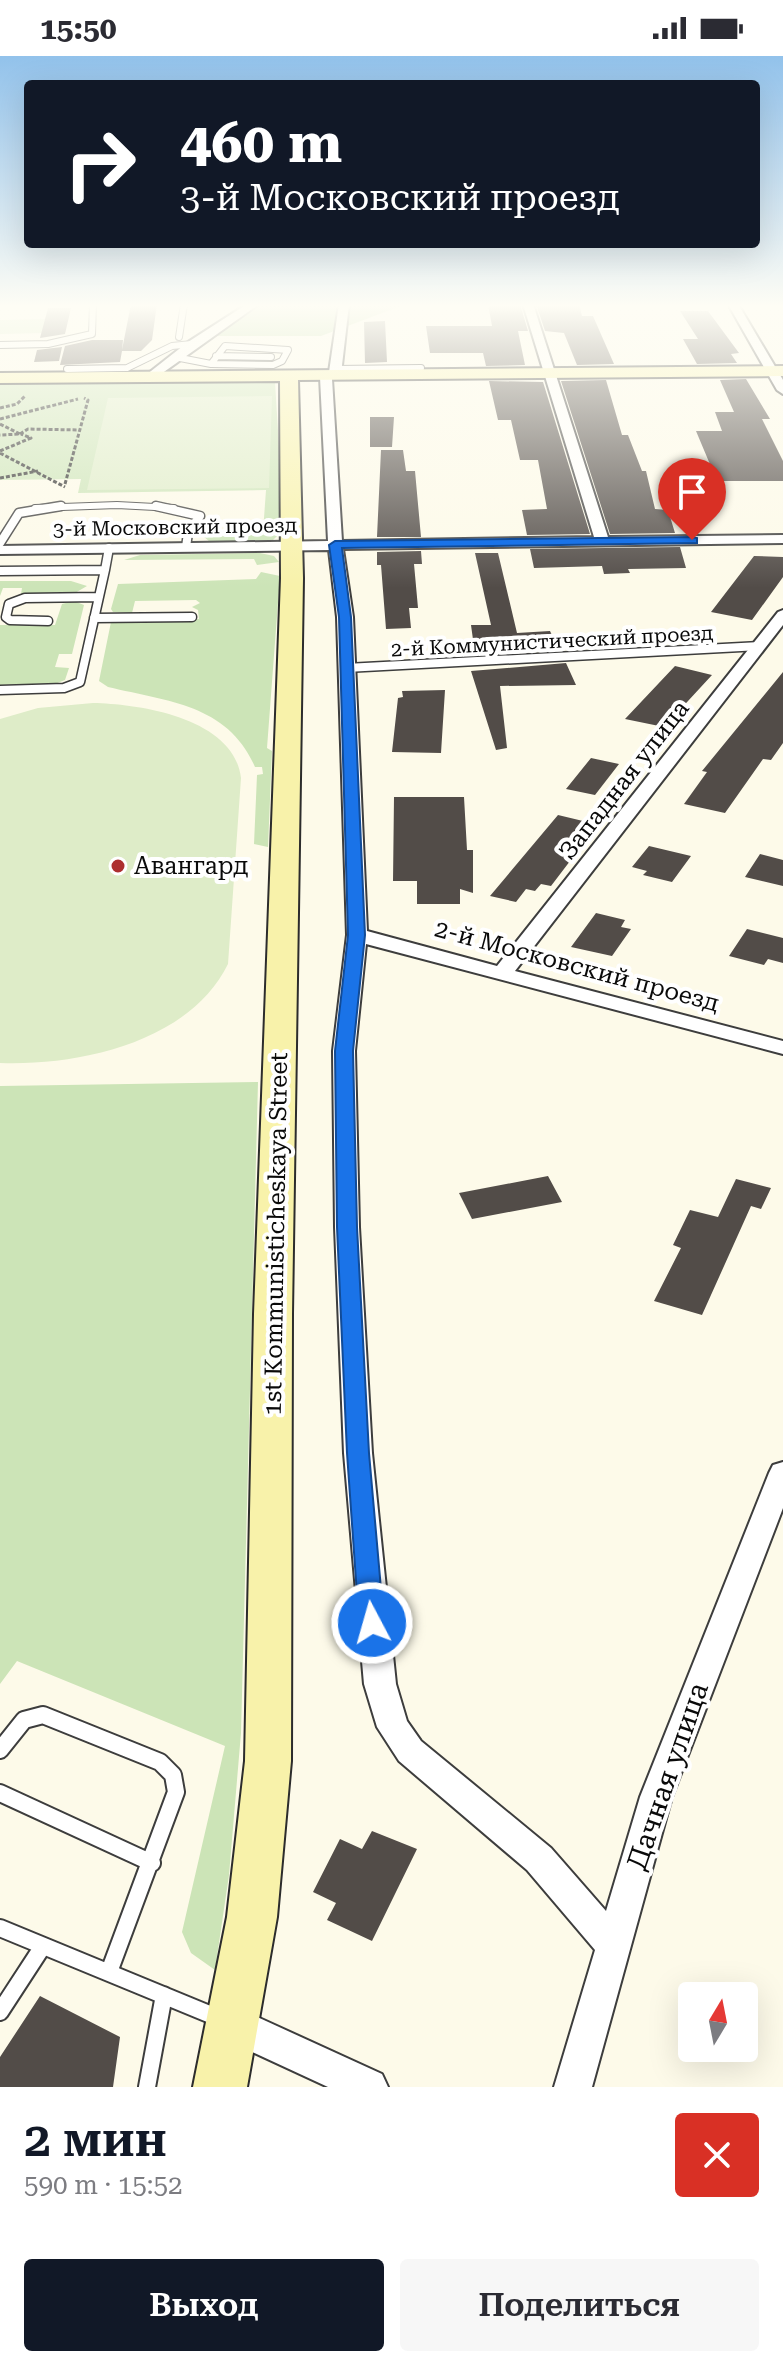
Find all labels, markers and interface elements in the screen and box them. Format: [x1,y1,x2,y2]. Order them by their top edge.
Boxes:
text: 15:50 [40,11,117,46]
text: 460 m [180,110,342,176]
icon: right [48,112,152,216]
text: 3-й Московский проезд [180,177,620,219]
pin [658,458,726,540]
icon: arrive [670,470,714,514]
street label: 3-й Московский проезд [53,513,298,541]
street label: 2-й Коммунистический проезд [390,621,714,661]
street label: Западная улица [553,695,695,865]
place label: Авангард [134,852,248,880]
marker: Авангард [109,857,127,875]
street label: 2-й Московский проезд [432,915,722,1017]
street label: 1st Kommunisticheskaya Street [259,1052,293,1416]
position arrow [330,1581,414,1665]
street label: Дачная улица [620,1678,715,1874]
north arrow [678,1982,758,2062]
map controls [678,1982,758,2062]
text: 2 мин [24,2112,167,2168]
button: close [675,2113,759,2197]
text: 590 m · 15:52 [24,2170,183,2200]
button: Выход [24,2259,384,2351]
button: Поделиться [400,2259,759,2351]

